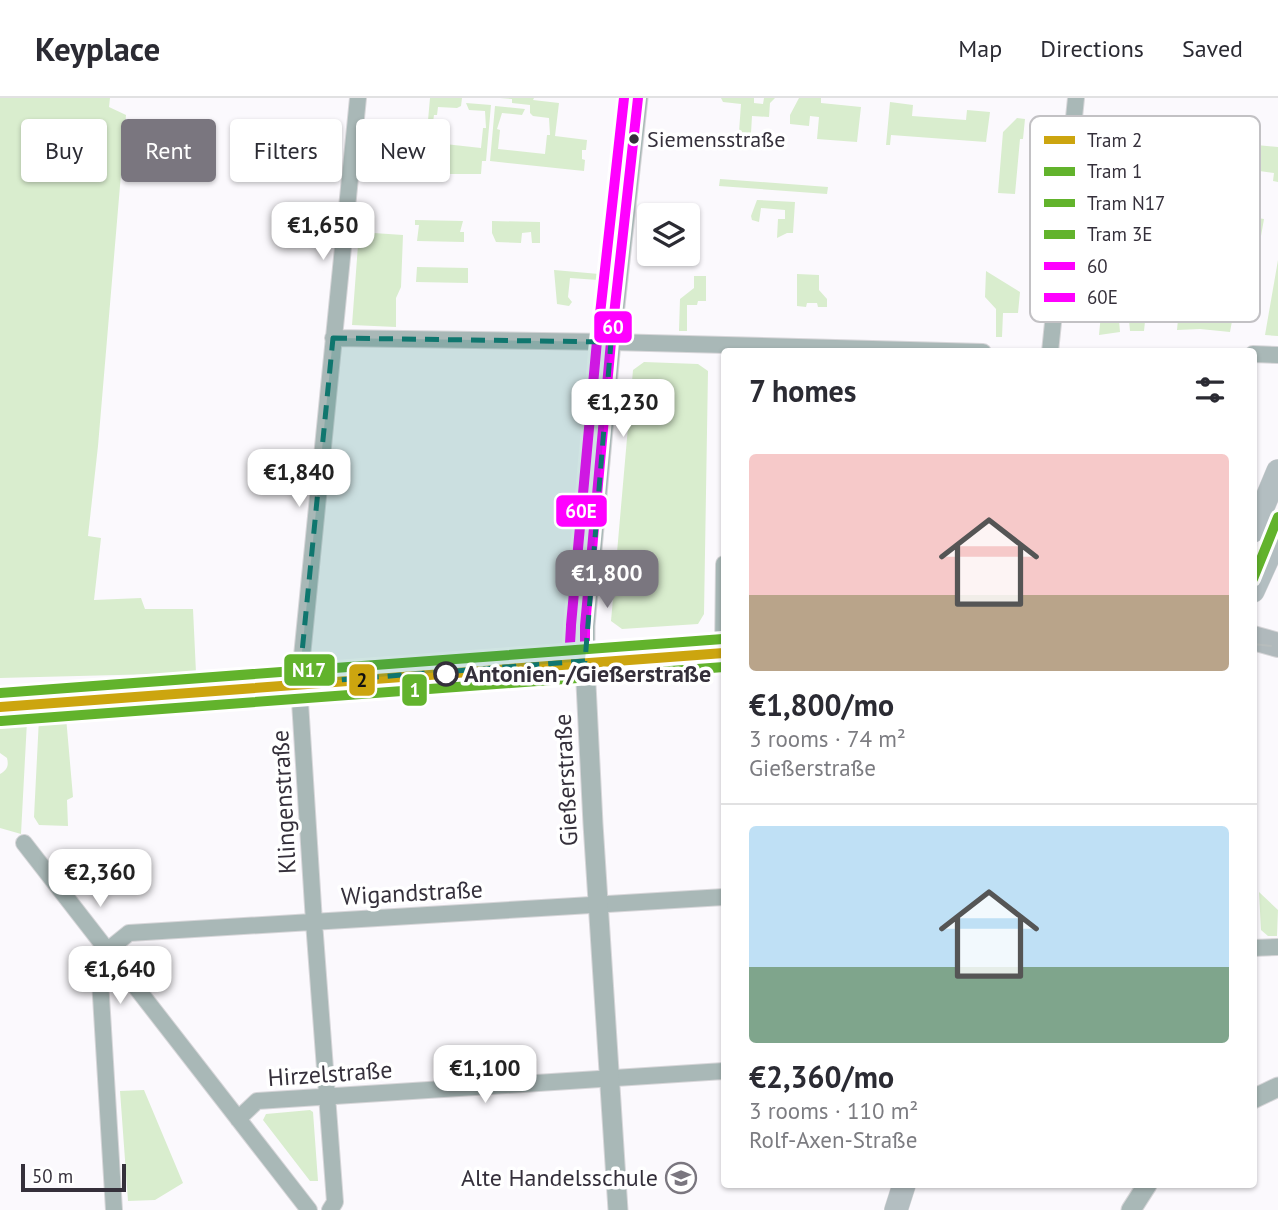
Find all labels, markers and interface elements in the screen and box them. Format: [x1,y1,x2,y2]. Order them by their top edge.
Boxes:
text: Keyplace [35,27,160,70]
text: Map [958,33,1002,64]
text: Directions [1040,33,1144,64]
text: Saved [1182,33,1243,64]
legend [1030,116,1260,322]
chip: Buy [21,119,107,182]
chip: Rent [121,119,216,182]
chip: Filters [230,119,342,182]
chip: New [356,119,450,182]
place label: Siemensstraße [647,125,785,153]
text: Tram 2 [1087,128,1142,152]
marker: Siemensstraße [627,132,641,146]
text: Tram 1 [1087,159,1142,183]
text: Tram N17 [1087,191,1165,215]
pin: €1,650 [266,202,380,262]
map controls [637,203,700,266]
button: layers [637,203,700,266]
text: €1,650 [287,210,359,239]
text: Tram 3E [1087,222,1152,246]
text: 60 [1087,254,1108,278]
text: 60E [1087,285,1118,309]
line badge: 60 [593,310,633,344]
text: 60 [602,315,624,339]
text: 7 homes [749,371,857,410]
icon: filters [1191,371,1229,409]
pin: €1,230 [566,380,680,439]
text: €1,230 [587,387,659,416]
pin: €1,840 [242,450,356,509]
text: €1,840 [263,457,335,486]
line badge: 60E [555,494,608,528]
text: 60E [565,499,597,523]
icon: home [926,499,1052,625]
pin: €1,800 [550,550,664,610]
text: €1,800 [571,558,643,587]
line badge: N17 [283,653,336,687]
text: N17 [292,658,326,682]
place label: Antonien-/Gießerstraße [464,658,711,689]
marker: Antonien-/Gießerstraße [434,662,458,686]
line badge: 2 [348,663,376,697]
text: 2 [357,668,367,692]
line badge: 1 [401,673,428,707]
text: 1 [410,678,420,702]
text: €1,800/mo [749,685,894,724]
street label: Gießerstraße [547,713,584,847]
text: 3 rooms · 74 m² [749,724,906,753]
street label: Klingenstraße [264,729,303,875]
text: Gießerstraße [749,753,876,782]
pin: €2,360 [43,850,157,909]
text: €2,360 [64,857,136,886]
icon: home [926,871,1052,997]
street label: Wigandstraße [340,873,484,912]
pin: €1,640 [63,946,177,1006]
text: €1,640 [84,954,156,983]
pin: €1,100 [428,1046,542,1105]
text: €1,100 [449,1053,521,1082]
street label: Hirzelstraße [267,1054,393,1093]
text: €2,360/mo [749,1057,894,1096]
text: 3 rooms · 110 m² [749,1096,918,1125]
text: Rolf-Axen-Straße [749,1125,917,1154]
scale bar [21,1161,126,1193]
school or university icon: Alte Handelsschule [664,1161,698,1195]
place label: Alte Handelsschule [461,1162,658,1193]
text: 50 m [32,1164,73,1188]

